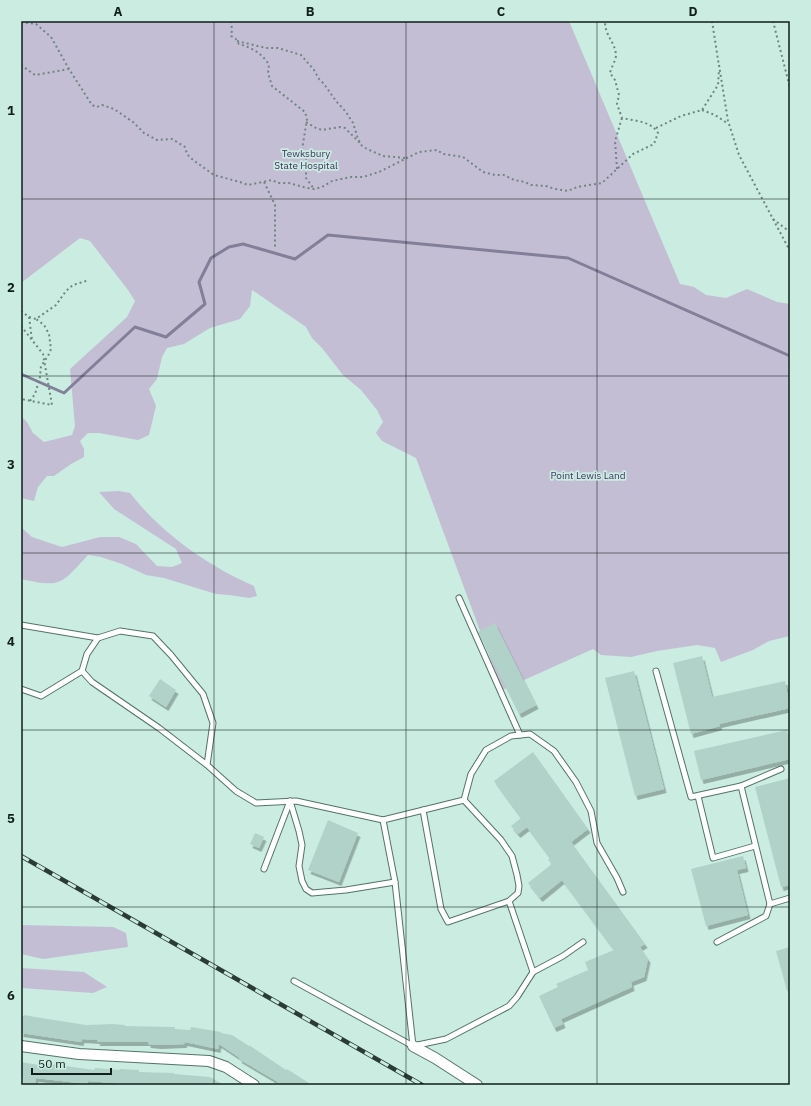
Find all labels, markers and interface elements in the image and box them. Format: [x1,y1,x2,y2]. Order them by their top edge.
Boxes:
text: A [114,3,123,20]
text: B [306,3,315,20]
text: C [497,3,506,20]
text: D [688,3,698,20]
text: 1 [7,102,15,119]
park label: Tewksbury State Hospital [274,147,338,172]
text: 2 [7,279,15,296]
text: 3 [7,456,15,473]
park label: Point Lewis Land [550,469,626,482]
text: 4 [7,633,15,650]
text: 5 [7,810,15,827]
text: 6 [7,987,15,1004]
scale bar [32,1050,111,1076]
text: 50 m [38,1056,66,1071]

